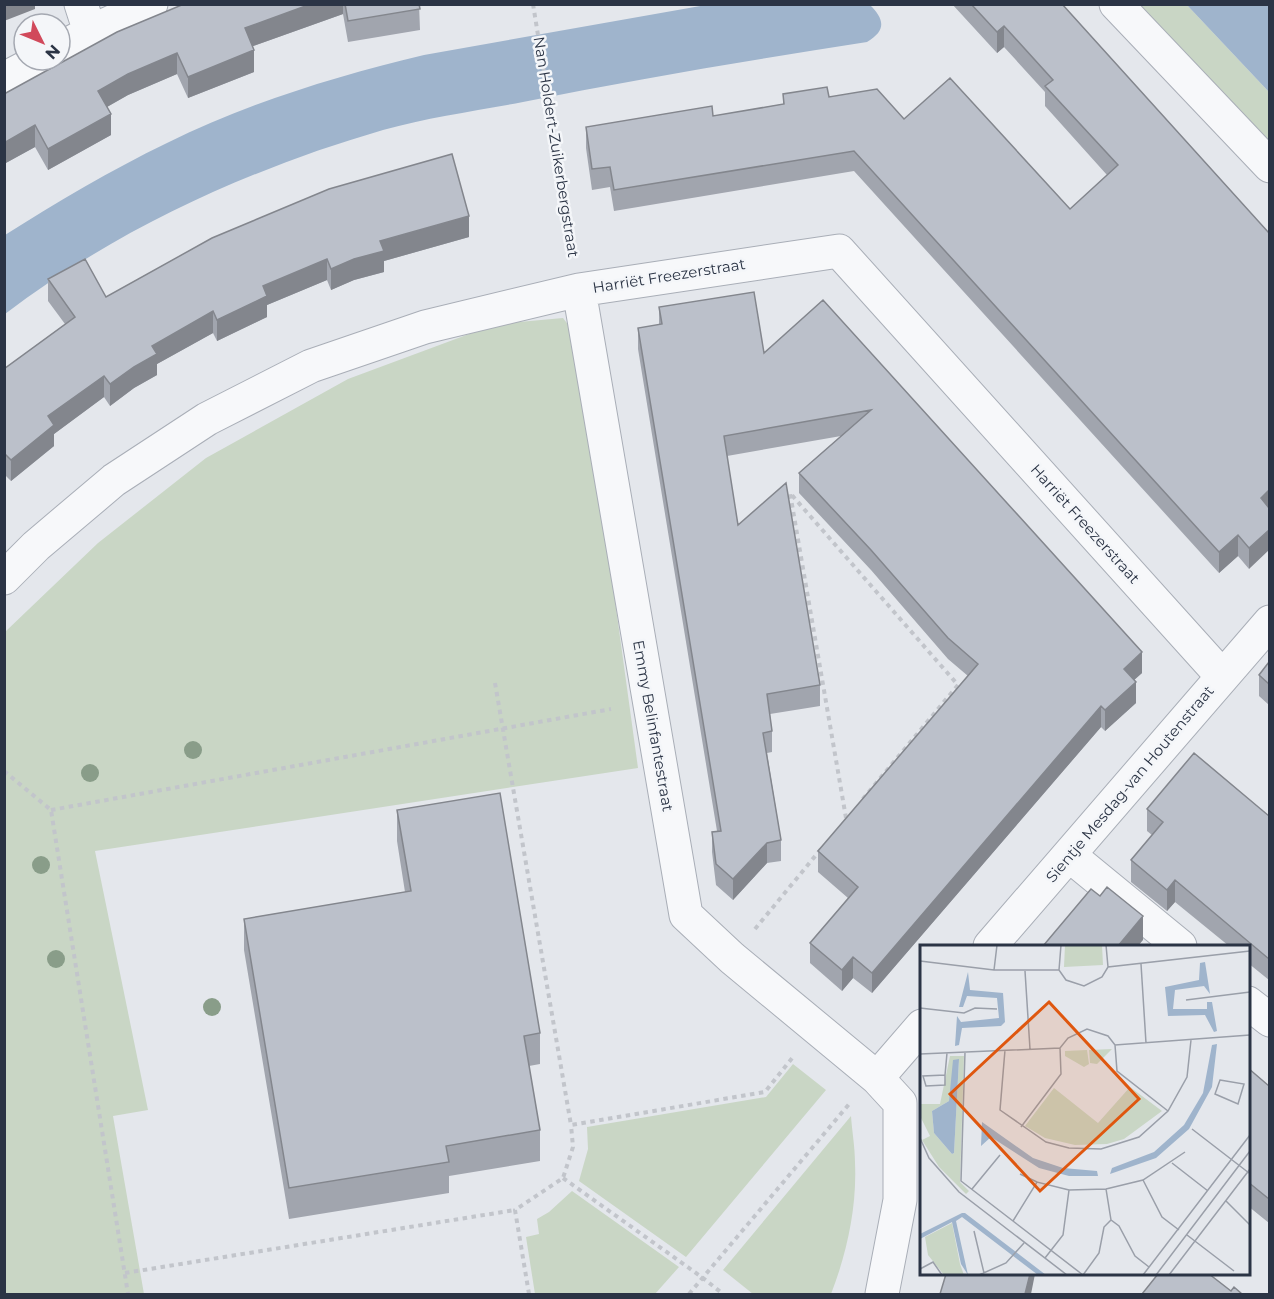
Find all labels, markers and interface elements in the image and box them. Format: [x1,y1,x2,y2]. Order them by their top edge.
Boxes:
north arrow [12,12,72,72]
street label: Nan Holdert-Zuikerbergstraat [530,35,583,259]
text: N [41,41,64,63]
street label: Harriët Freezerstraat [591,254,747,297]
street label: Harriët Freezerstraat [1027,460,1144,587]
street label: Emmy Belinfantestraat [629,639,678,813]
street label: Sientje Mesdag-van Houtenstraat [1042,681,1218,886]
inset map [920,945,1250,1275]

